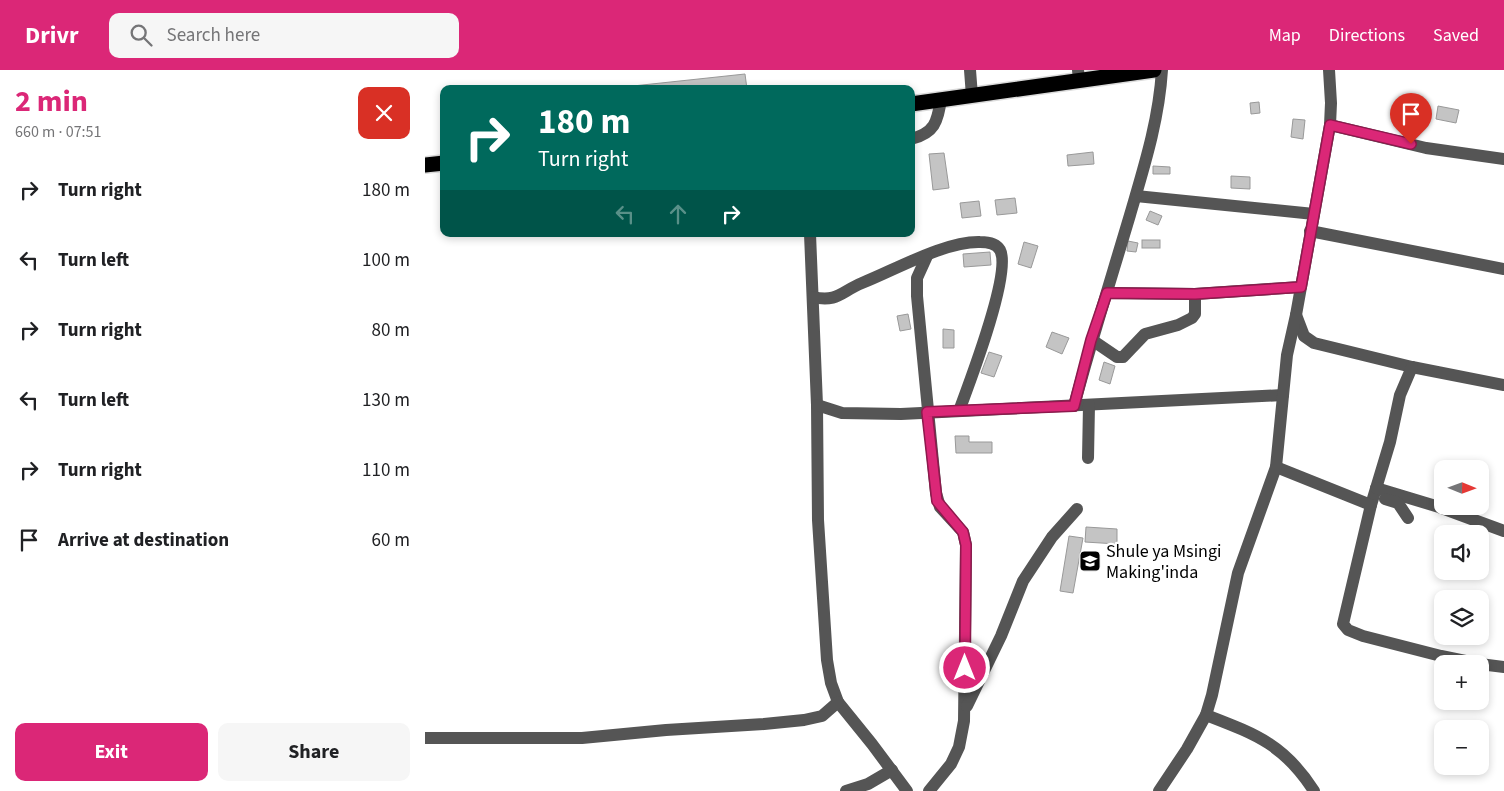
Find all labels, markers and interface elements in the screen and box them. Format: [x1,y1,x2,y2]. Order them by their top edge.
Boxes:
search box [109,13,459,58]
text: Drivr [25,18,79,53]
icon: search [127,21,155,49]
text: Search here [167,22,260,49]
text: Map [1269,23,1301,48]
text: Directions [1329,23,1405,48]
text: Saved [1433,23,1479,48]
text: 2 min [15,80,88,123]
button: close [358,87,410,139]
pin [1390,93,1432,144]
text: 180 m [538,97,630,147]
icon: arrive [1397,100,1425,128]
icon: right [455,105,520,170]
text: 660 m · 07:51 [15,121,102,143]
text: Turn right [538,143,628,175]
icon: right [15,176,43,204]
text: Turn right [58,177,142,204]
text: 180 m [362,177,410,204]
icon: left [611,200,639,228]
icon: ahead [664,200,692,228]
icon: right [717,200,745,228]
icon: left [15,246,43,274]
text: Turn left [58,247,129,274]
text: 100 m [362,247,410,274]
icon: right [15,316,43,344]
text: Turn right [58,317,142,344]
text: 80 m [372,317,410,344]
icon: left [15,386,43,414]
text: Turn left [58,387,129,414]
text: 130 m [362,387,410,414]
icon: right [15,456,43,484]
text: Turn right [58,457,142,484]
text: 110 m [362,457,410,484]
north arrow [1434,460,1489,515]
map controls [1434,460,1489,775]
button: sound [1434,525,1489,580]
icon: arrive [15,526,43,554]
text: Arrive at destination [58,527,229,554]
text: 60 m [372,527,410,554]
place label: Shule ya Msingi Making'inda [1106,539,1221,585]
school or university icon: Shule ya Msingi Making'inda [1078,549,1102,573]
button: layers [1434,590,1489,645]
position arrow [938,641,990,693]
button: + [1434,655,1489,710]
button: − [1434,720,1489,775]
button: Exit [15,723,208,781]
button: Share [218,723,410,781]

